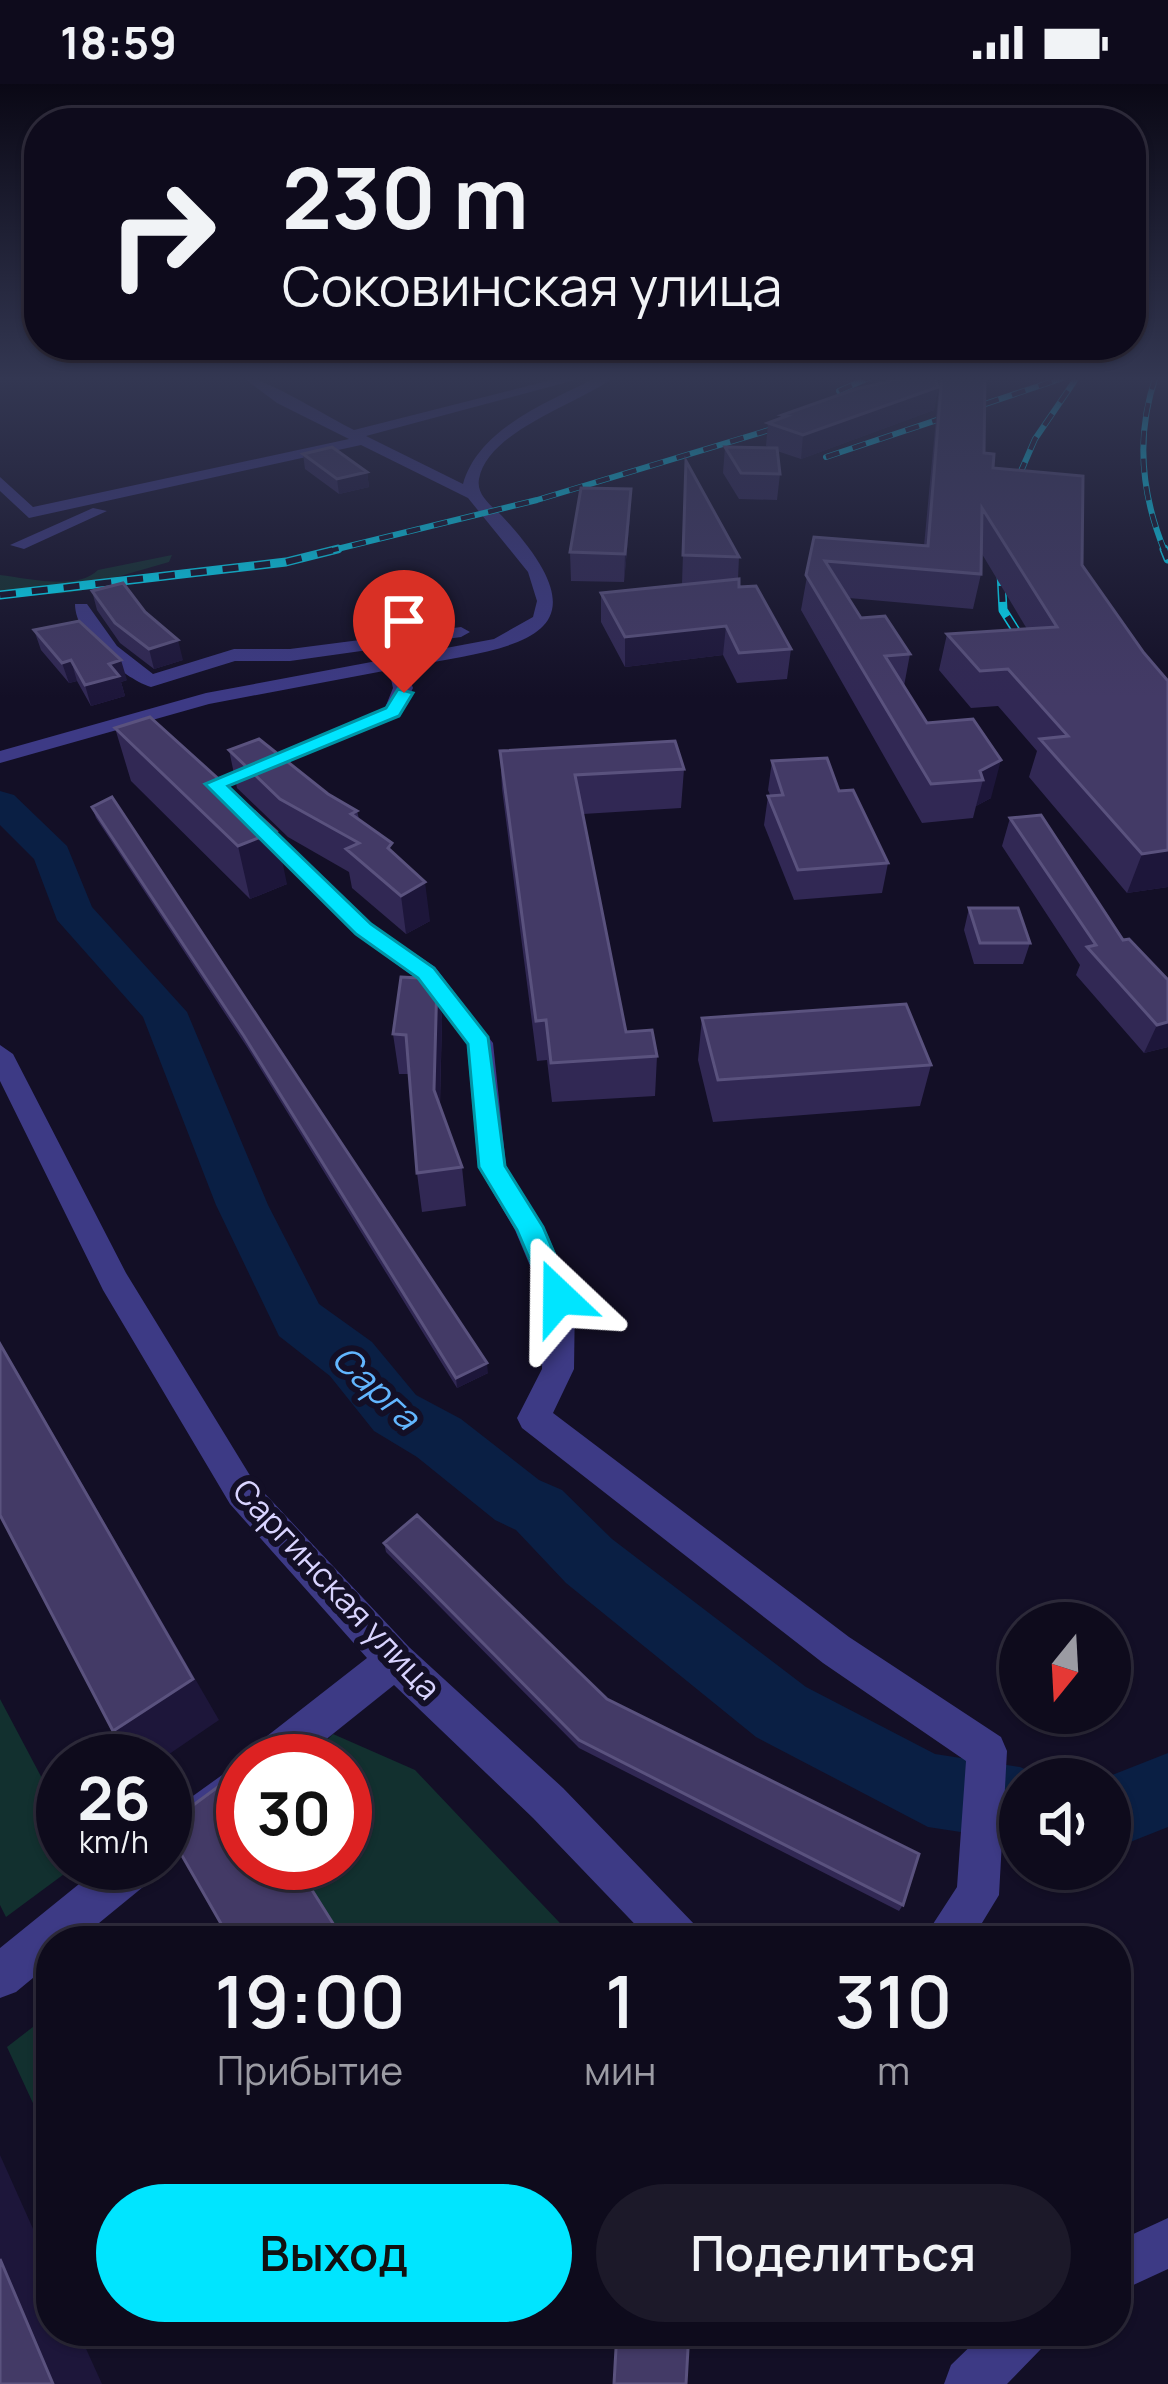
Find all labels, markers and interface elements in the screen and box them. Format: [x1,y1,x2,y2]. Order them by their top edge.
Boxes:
text: 18:59 [60,11,177,73]
text: 230 m [282,139,528,254]
icon: right [84,156,240,312]
text: Соковинская улица [282,248,782,322]
pin [353,570,455,693]
icon: arrive [371,588,437,654]
position arrow [496,1234,622,1360]
water label: Сарга [322,1334,432,1441]
street label: Саргинская улица [223,1469,451,1709]
north arrow [999,1602,1131,1734]
map controls [999,1602,1131,1890]
speed limit sign: 30 [216,1734,372,1890]
text: 26 [77,1756,151,1838]
button: sound [999,1758,1131,1890]
text: km/h [79,1821,149,1862]
text: 19:00 [214,1951,406,2050]
text: 1 [605,1951,635,2050]
text: 310 [835,1951,953,2050]
text: Прибытие [217,2043,403,2097]
text: мин [584,2043,656,2097]
text: m [877,2043,910,2097]
button: Выход [96,2184,572,2322]
button: Поделиться [596,2184,1071,2322]

